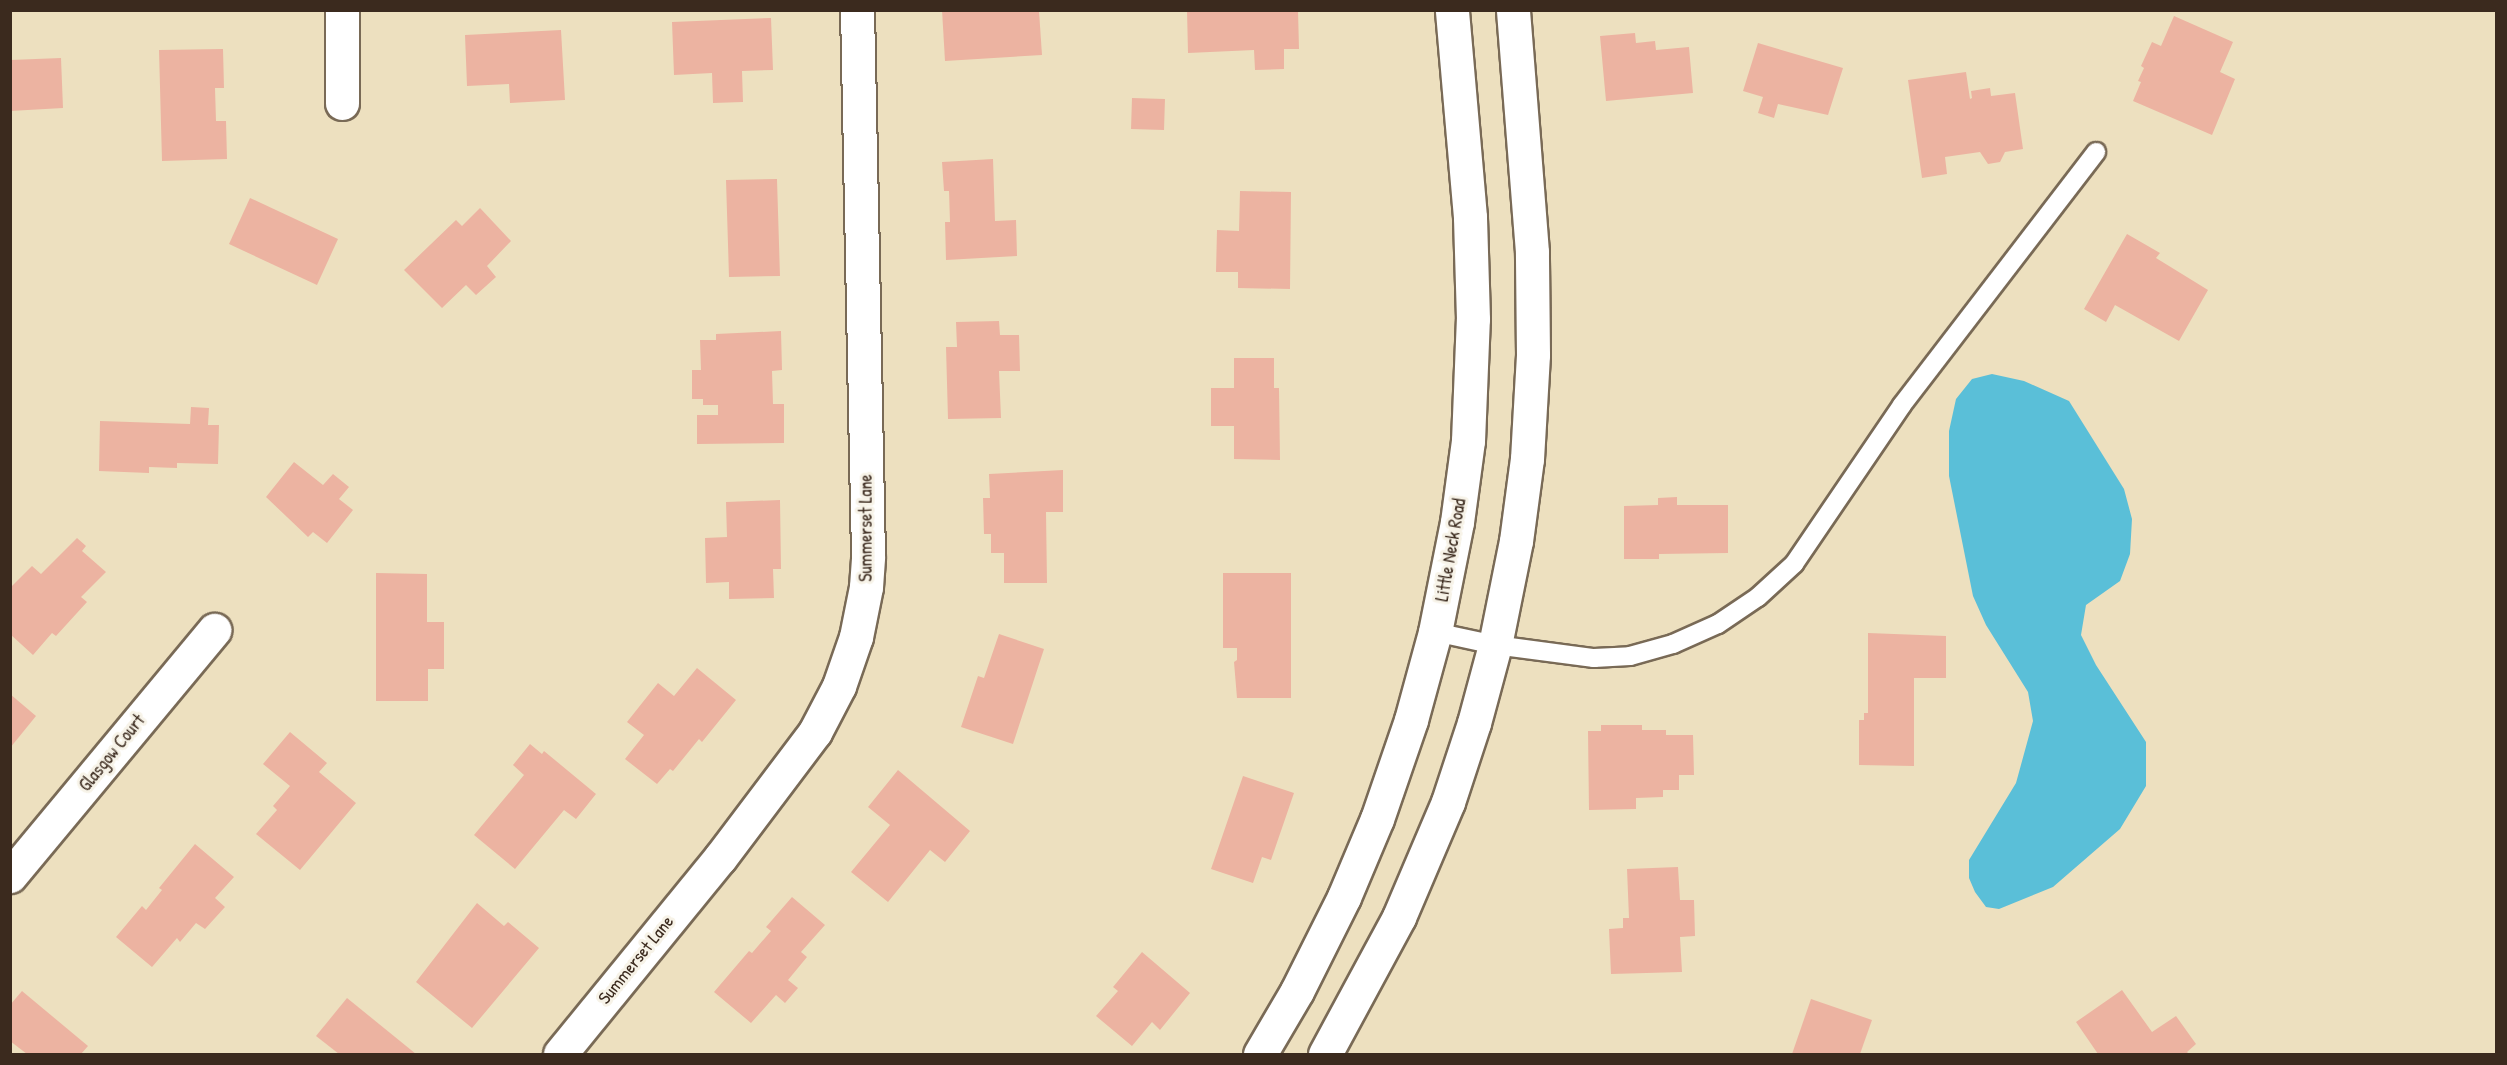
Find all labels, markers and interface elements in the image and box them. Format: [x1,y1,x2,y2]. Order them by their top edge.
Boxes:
street label: Summerset Lane [855,474,877,582]
street label: Little Neck Road [1431,497,1471,603]
street label: Glasgow Court [74,710,150,796]
street label: Summerset Lane [594,911,678,1009]

